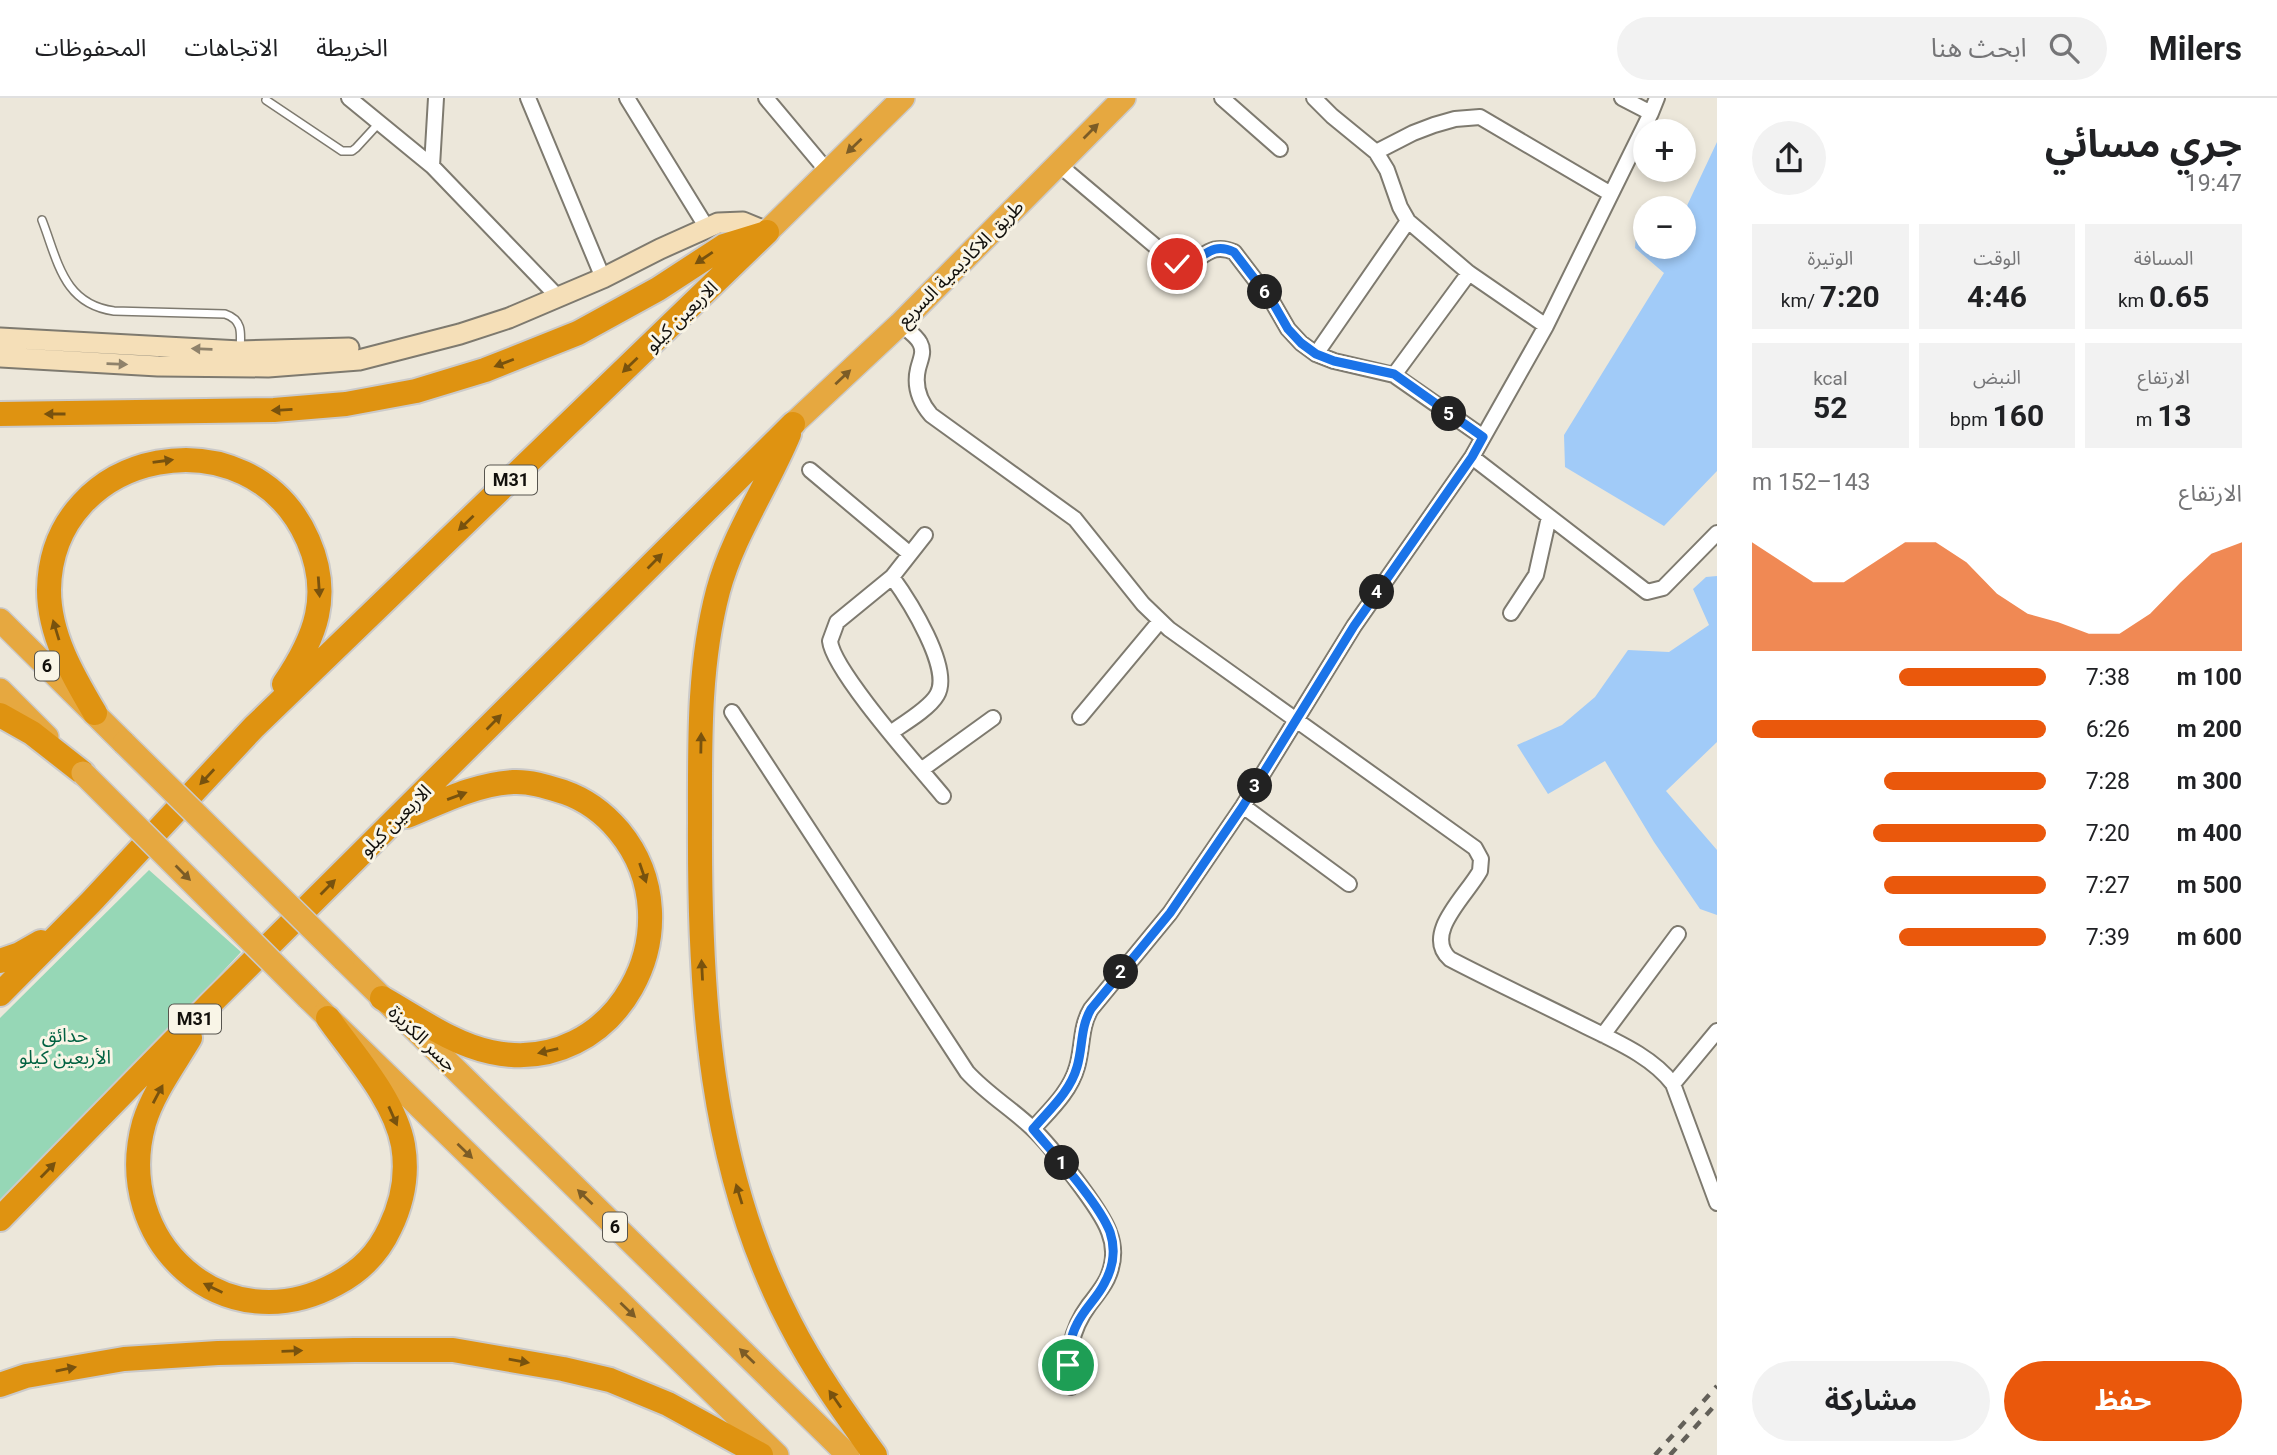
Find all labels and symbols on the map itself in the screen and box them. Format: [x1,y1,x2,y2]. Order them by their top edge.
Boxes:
one-way arrow [1082,123,1099,139]
one-way arrow [846,137,863,153]
street label: طريق الاكاديمية السريع [892,195,1031,334]
pin [1147,234,1207,294]
one-way arrow [695,251,714,264]
pin: 6 [1248,274,1282,310]
street label: الاربعين كيلو [640,276,723,357]
one-way arrow [191,343,213,354]
one-way arrow [622,356,639,372]
one-way arrow [493,357,514,368]
one-way arrow [106,359,128,370]
one-way arrow [834,370,851,386]
pin: 5 [1432,396,1466,432]
one-way arrow [271,404,293,415]
one-way arrow [43,408,65,420]
one-way arrow [152,456,174,467]
road number: M31 [485,466,537,494]
one-way arrow [458,514,475,530]
one-way arrow [647,553,664,570]
pin: 4 [1360,574,1394,610]
one-way arrow [314,576,325,598]
one-way arrow [51,619,61,640]
road number: 6 [35,652,59,680]
one-way arrow [486,714,502,731]
one-way arrow [695,732,706,754]
one-way arrow [200,768,216,785]
pin: 3 [1238,768,1272,804]
street label: الاربعين كيلو [355,780,436,861]
one-way arrow [446,790,467,801]
one-way arrow [638,862,649,883]
one-way arrow [174,865,191,882]
one-way arrow [320,878,337,895]
pin: 2 [1104,954,1138,990]
one-way arrow [697,959,708,981]
street label: جسر الكزيزة [384,1000,461,1076]
road number: M31 [169,1004,221,1034]
park label: حدائق الأربعين كيلو [19,1024,111,1069]
one-way arrow [537,1045,559,1056]
one-way arrow [152,1084,163,1104]
one-way arrow [387,1106,399,1126]
one-way arrow [456,1143,473,1160]
pin: 1 [1044,1146,1080,1180]
one-way arrow [39,1162,56,1179]
one-way arrow [734,1183,744,1204]
one-way arrow [576,1188,593,1205]
road number: 6 [603,1212,627,1242]
one-way arrow [203,1282,223,1294]
one-way arrow [619,1301,636,1317]
pin [1038,1335,1098,1395]
one-way arrow [282,1345,304,1357]
one-way arrow [739,1348,756,1364]
one-way arrow [508,1356,530,1367]
one-way arrow [55,1363,77,1374]
one-way arrow [828,1390,842,1408]

